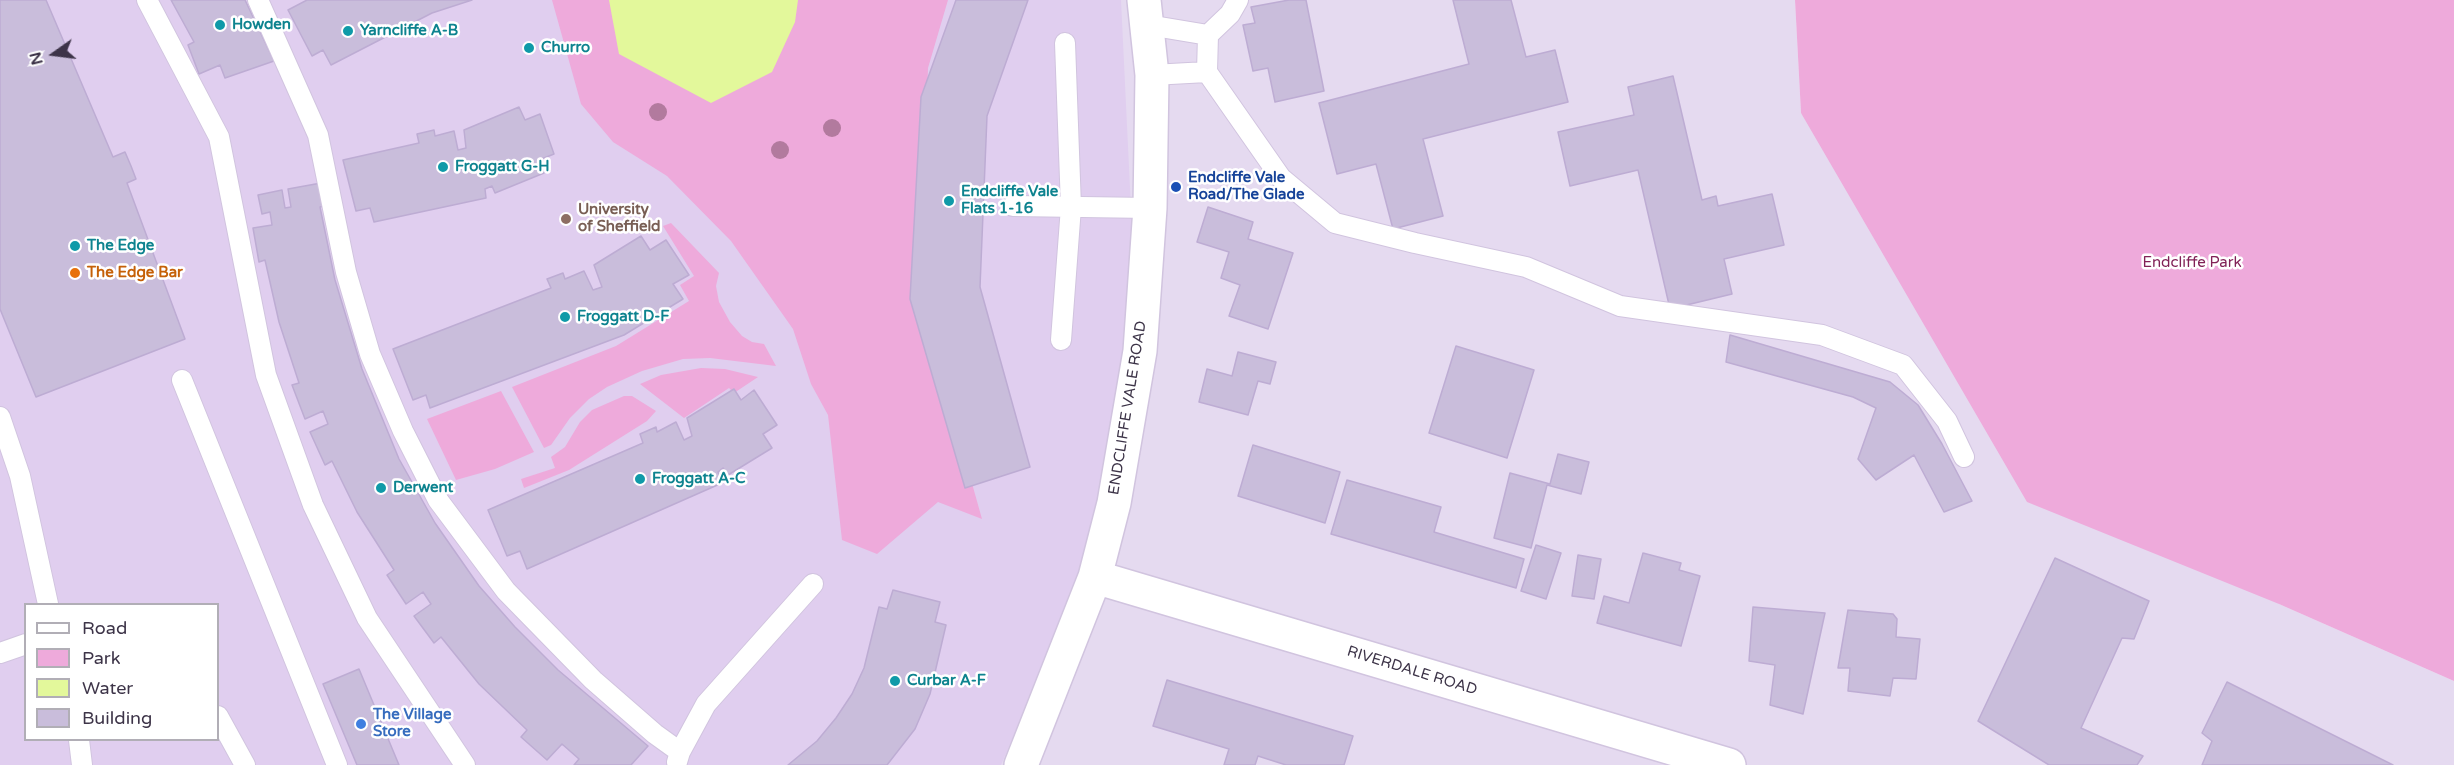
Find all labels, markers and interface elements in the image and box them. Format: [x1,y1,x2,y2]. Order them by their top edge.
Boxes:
place label: Howden [232,16,291,34]
marker: Howden [213,18,227,32]
place label: Yarncliffe A-B [360,22,458,40]
north arrow [24,24,84,84]
marker: Yarncliffe A-B [341,24,355,38]
place label: Churro [541,39,590,57]
marker: Churro [522,41,536,55]
text: N [25,50,48,67]
place label: Froggatt G-H [455,158,550,176]
marker: Froggatt G-H [436,160,450,174]
place label: Endcliffe Vale Road/The Glade [1188,169,1304,204]
marker: Endcliffe Vale Road/The Glade [1169,180,1183,194]
place label: Endcliffe Vale Flats 1-16 [961,183,1058,218]
marker: Endcliffe Vale Flats 1-16 [942,194,956,208]
place label: University of Sheffield [578,201,661,236]
marker: University of Sheffield [559,212,573,226]
place label: The Edge [87,237,154,255]
marker: The Edge [68,239,82,253]
park label: Endcliffe Park [2142,254,2242,272]
place label: The Edge Bar [87,264,183,282]
marker: The Edge Bar [68,266,82,280]
place label: Froggatt D-F [577,308,669,326]
marker: Froggatt D-F [558,310,572,324]
street label: ENDCLIFFE VALE ROAD [1105,320,1151,496]
place label: Froggatt A-C [652,470,745,488]
marker: Froggatt A-C [633,472,647,486]
place label: Derwent [393,479,453,497]
marker: Derwent [374,481,388,495]
legend [24,603,219,741]
text: Road [82,617,127,639]
street label: RIVERDALE ROAD [1345,643,1479,699]
text: Park [82,647,120,669]
place label: Curbar A-F [907,672,986,690]
marker: Curbar A-F [888,674,902,688]
text: Water [82,677,133,699]
place label: The Village Store [373,706,451,741]
text: Building [82,707,152,729]
marker: The Village Store [354,717,368,731]

